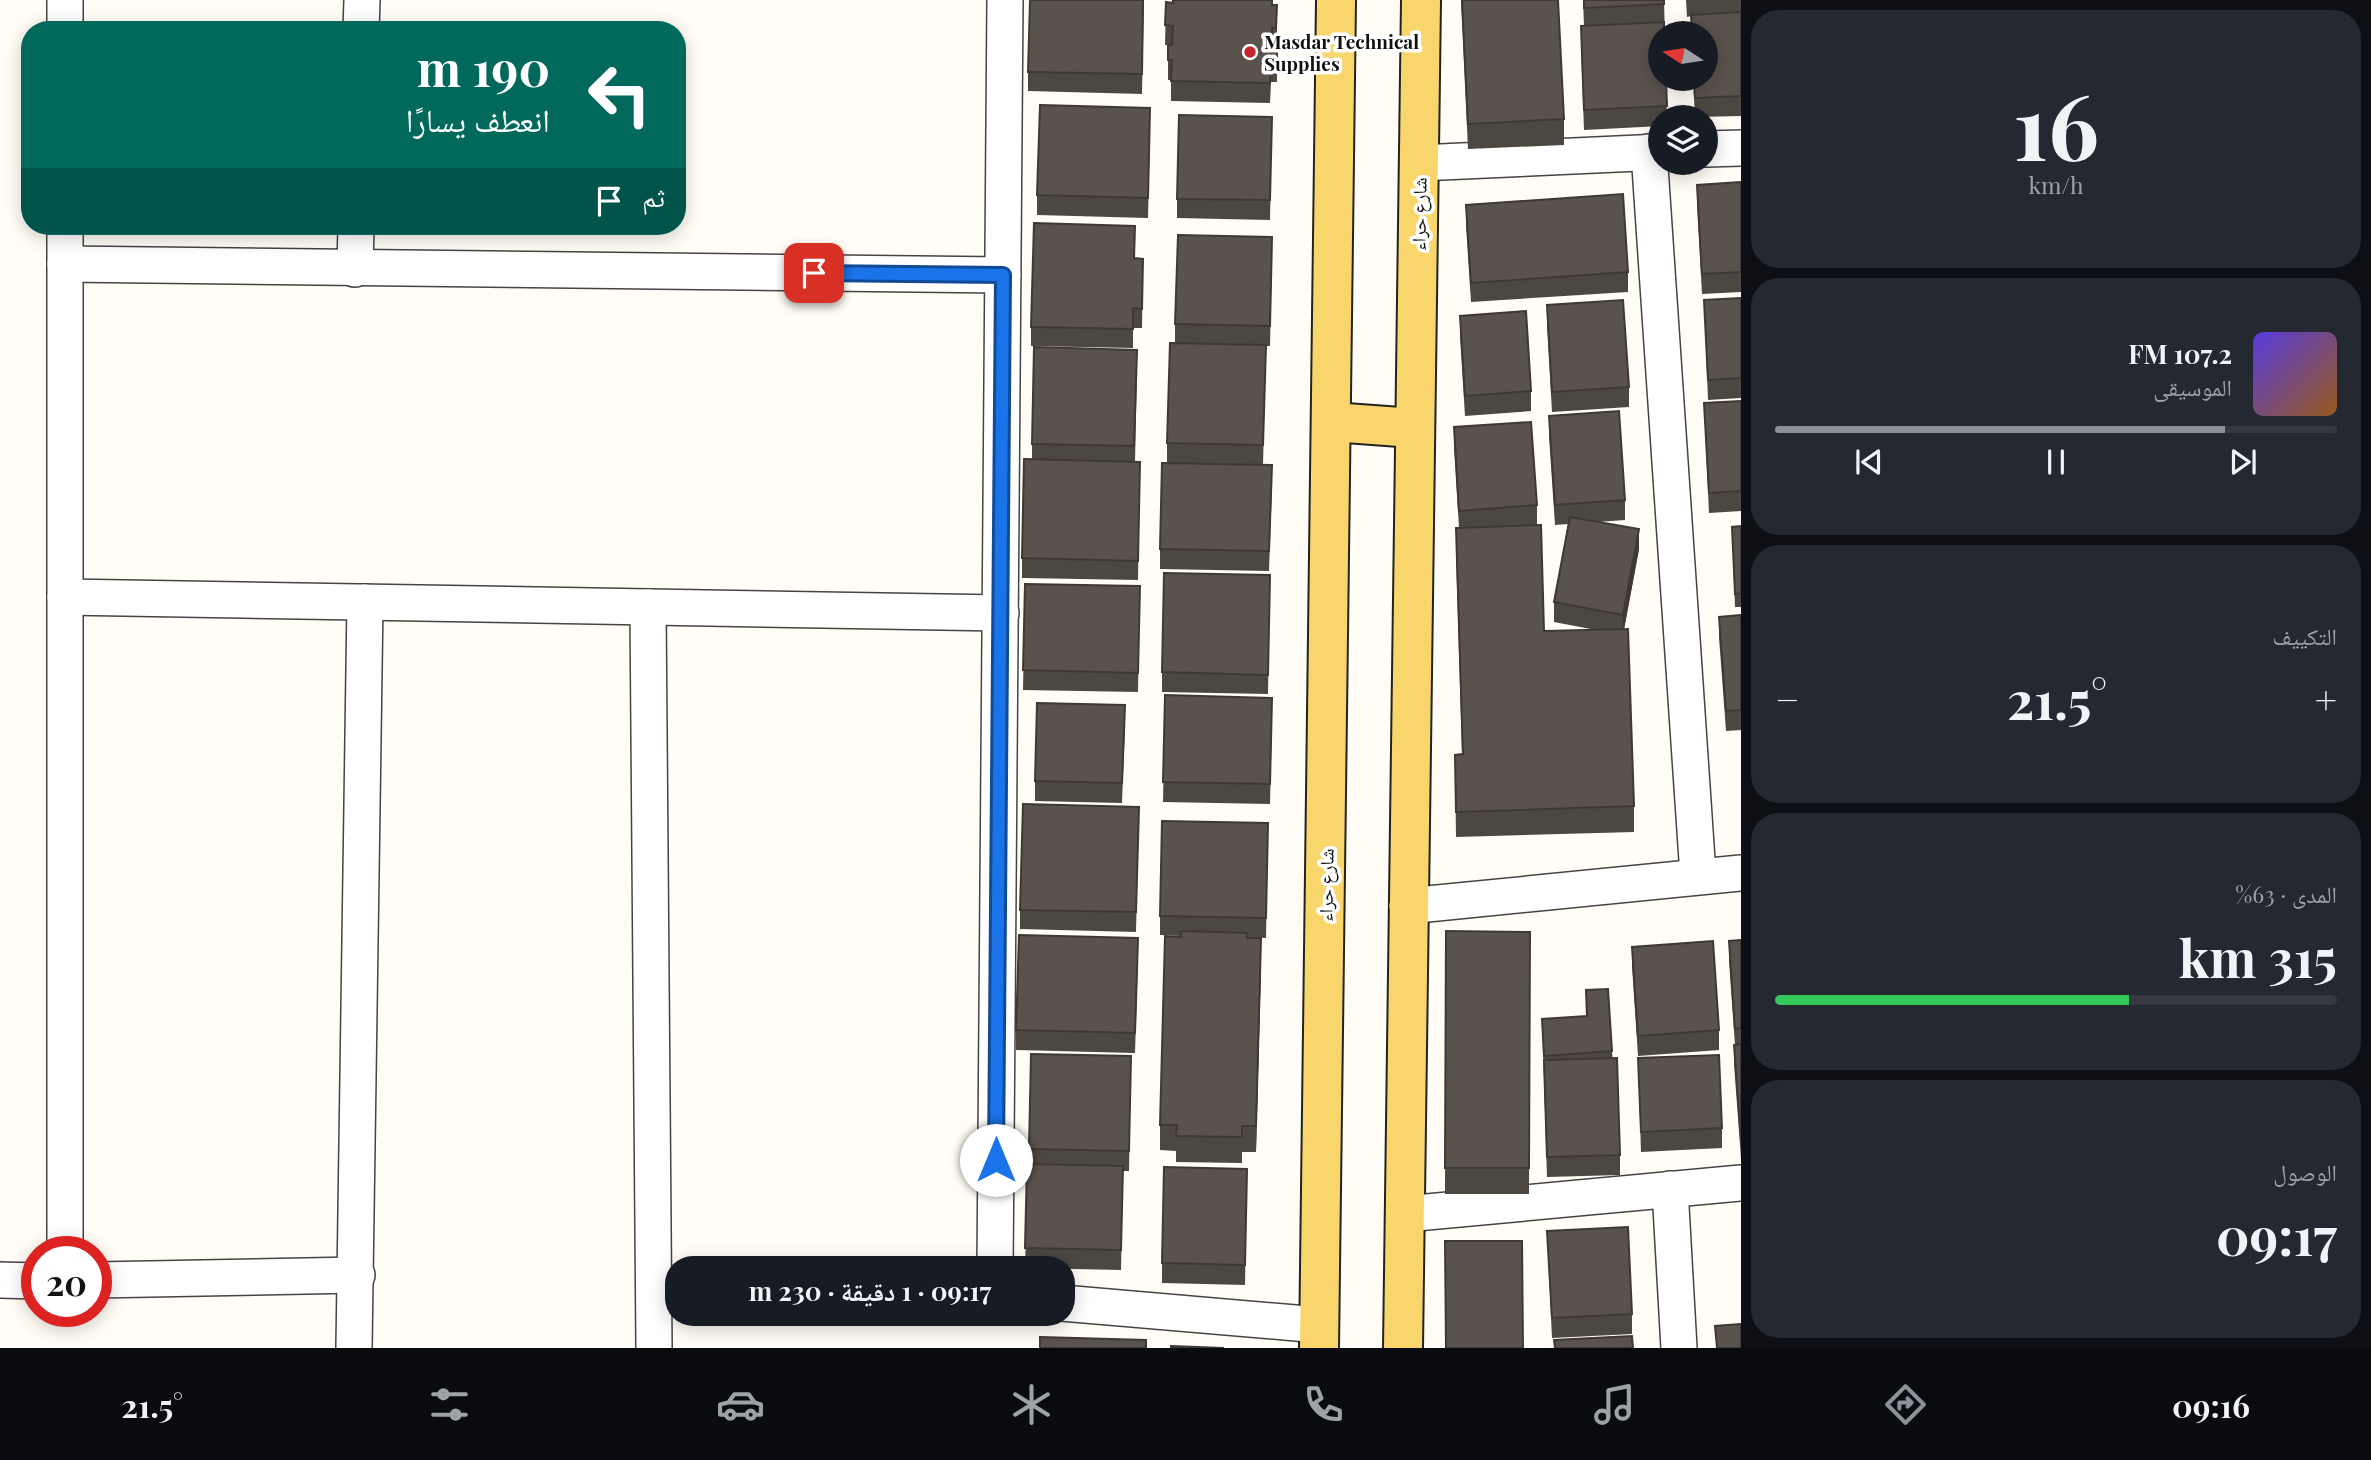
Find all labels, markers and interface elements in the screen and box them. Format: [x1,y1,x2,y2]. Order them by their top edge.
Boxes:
north arrow [1648,21,1718,91]
map controls [1648,21,1718,175]
place label: Masdar Technical Supplies [1264,28,1419,76]
text: 190 m [417,34,550,99]
marker: Masdar Technical Supplies [1242,44,1258,60]
icon: left [574,49,665,140]
text: 16 [2013,63,2099,184]
text: انعطف يسارًا [406,97,550,140]
button: layers [1648,105,1718,175]
text: km/h [2028,169,2084,200]
street label: شارع حراء [1404,177,1432,251]
text: ثم [642,179,665,214]
icon: arrive [590,182,628,220]
pin [784,243,844,303]
icon: arrive [795,254,833,292]
text: 107.2 FM [2128,336,2232,371]
text: الموسيقى [2153,371,2232,402]
icon: previous [1850,443,1888,481]
icon: pause [2037,443,2075,481]
icon: next [2224,443,2262,481]
text: التكييف [2272,620,2337,651]
text: 21.5° [2007,664,2107,733]
text: − [1775,673,1800,724]
text: + [2315,673,2337,724]
street label: شارع حراء [1311,848,1339,922]
text: المدى · 63% [2235,878,2337,909]
text: 315 km [2179,922,2337,991]
position arrow [959,1123,1033,1197]
text: الوصول [2273,1156,2337,1187]
text: 09:17 [2216,1200,2337,1269]
speed limit sign: 20 [21,1236,112,1327]
text: 09:17 · 1 دقيقة · 230 m [749,1273,991,1308]
icon: filters [425,1380,474,1429]
icon: car [716,1380,765,1429]
icon: climate [1007,1380,1056,1429]
icon: phone [1299,1380,1348,1429]
icon: music [1590,1380,1639,1429]
icon: directions [1881,1380,1930,1429]
text: 21.5° [121,1383,183,1426]
text: 09:16 [2172,1383,2250,1426]

